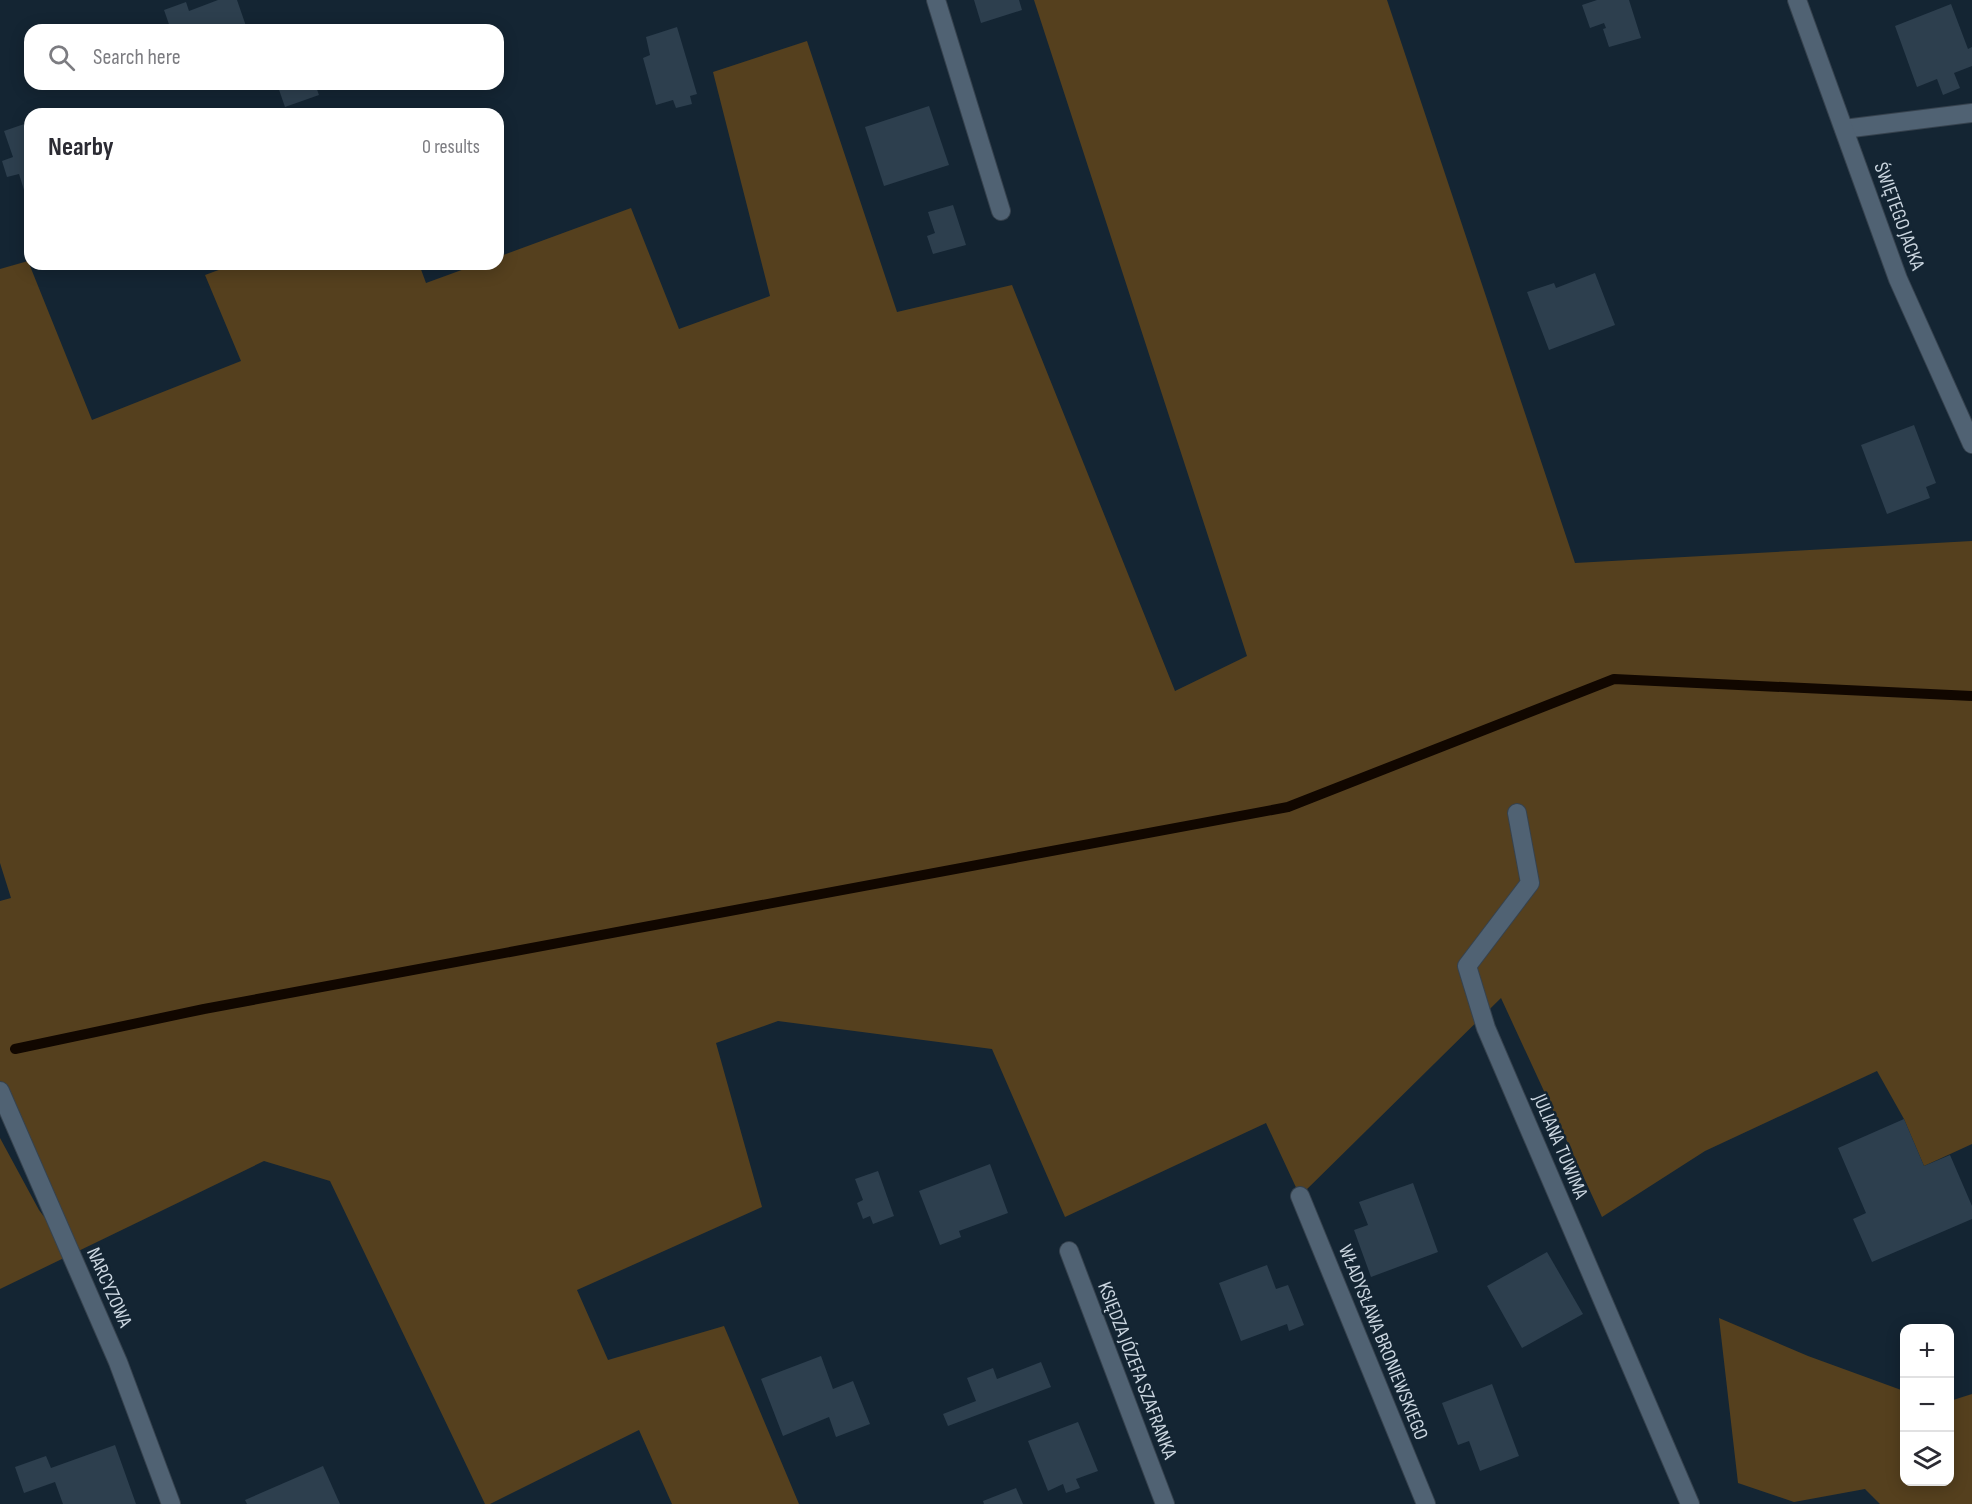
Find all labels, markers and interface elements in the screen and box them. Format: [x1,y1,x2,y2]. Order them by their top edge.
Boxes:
search box [24,24,504,90]
icon: search [45,41,78,74]
text: Search here [93,44,180,71]
text: Nearby [48,132,114,163]
text: 0 results [422,135,480,159]
street label: ŚWIĘTEGO JACKA [1868,159,1930,274]
street label: JULIANA TUWIMA [1527,1089,1593,1203]
street label: WŁADYSŁAWA BRONIEWSKIEGO [1333,1241,1433,1443]
street label: NARCYZOWA [81,1244,137,1331]
street label: KSIĘDZA JÓZEFA SZAFRANKA [1092,1278,1182,1463]
map controls [1900,1324,1954,1486]
button: + [1900,1324,1954,1378]
button: − [1900,1378,1954,1432]
button: layers [1900,1432,1954,1486]

